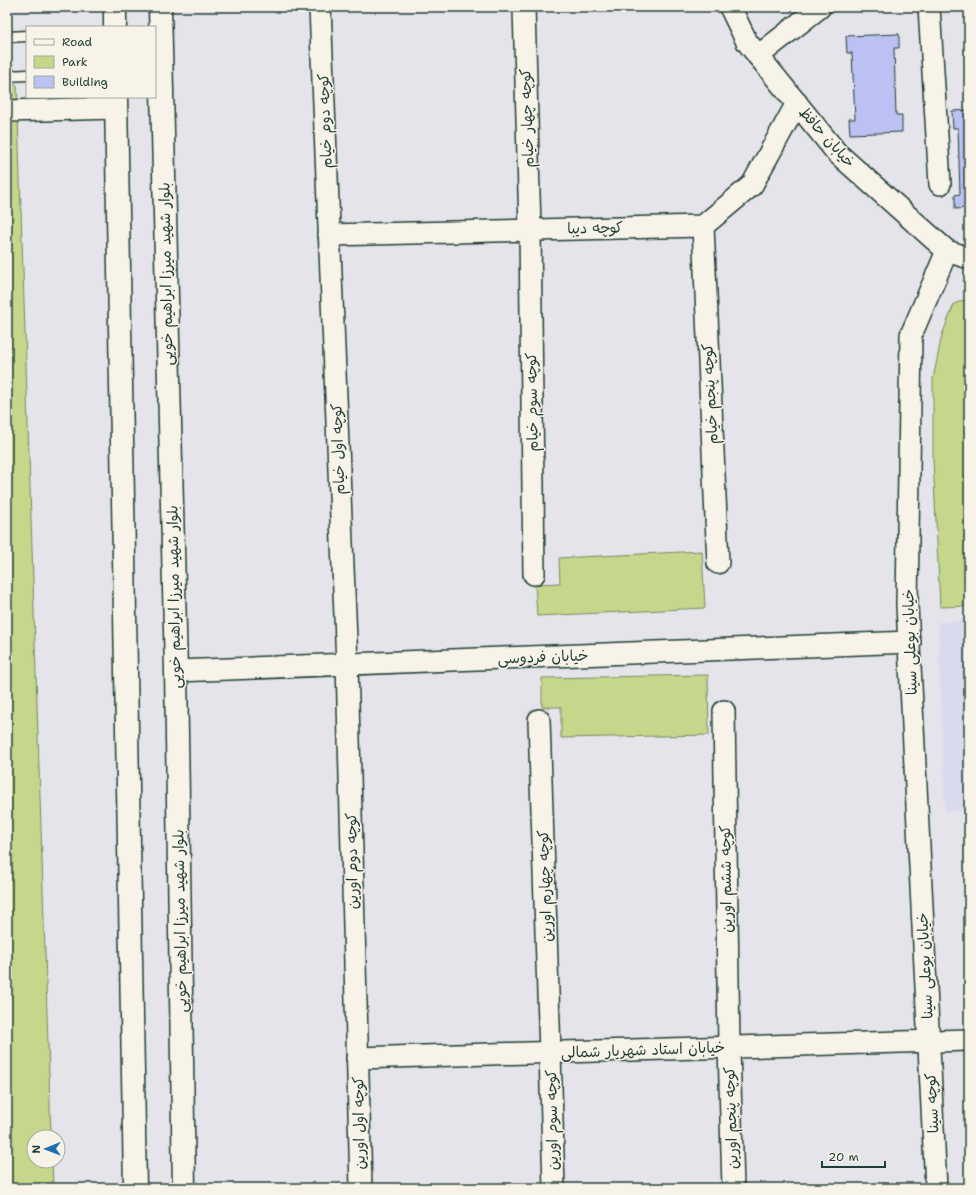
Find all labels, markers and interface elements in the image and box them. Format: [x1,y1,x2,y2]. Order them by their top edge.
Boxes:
legend [26,26,156,98]
text: Road [62,34,93,50]
text: Park [62,54,88,70]
street label: کوچه چهار خیام [515,68,540,168]
street label: کوچه دوم خیام [313,73,339,169]
text: Building [62,74,108,90]
street label: خیابان حافظ [794,102,860,172]
street label: بلوار شهید میرزا ابراهیم خویی [154,182,180,366]
street label: کوچه دیبا [567,218,623,238]
street label: کوچه پنجم خیام [697,343,725,445]
street label: کوچه سوم خیام [521,352,545,452]
street label: کوچه اول خیام [326,403,351,495]
street label: بلوار شهید میرزا ابراهیم خویی [162,505,188,689]
street label: خیابان بوعلی سینا [898,588,922,696]
street label: خیابان فردوسی [497,645,589,669]
street label: کوچه دوم اورین [341,812,365,910]
street label: کوچه ششم اورین [715,825,739,933]
street label: بلوار شهید میرزا ابراهیم خویی [168,829,194,1013]
street label: کوچه چهارم اورین [533,830,558,942]
street label: خیابان بوعلی سینا [912,912,938,1020]
street label: خیابان استاد شهریار شمالی [561,1037,725,1063]
street label: کوچه پنجم اورین [719,1066,745,1170]
street label: کوچه سوم اورین [541,1069,565,1171]
street label: کوچه سینا [920,1072,944,1134]
street label: کوچه اول اورین [348,1076,370,1170]
north arrow [26,1129,66,1169]
scale bar [822,1143,885,1169]
text: N [29,1144,44,1154]
text: 20 m [828,1149,859,1165]

